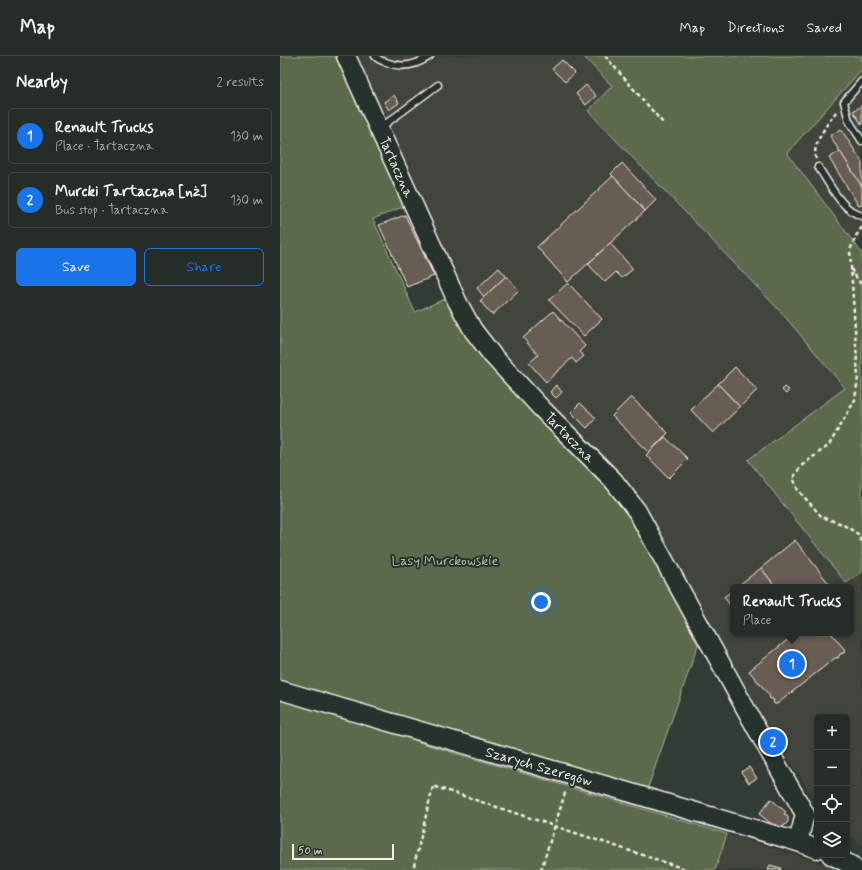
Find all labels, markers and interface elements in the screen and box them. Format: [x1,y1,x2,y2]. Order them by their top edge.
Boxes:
text: Map [20,15,55,40]
text: Map [679,19,705,37]
text: Directions [727,19,785,37]
text: Saved [807,19,842,37]
text: Nearby [16,71,68,93]
text: 2 results [217,74,264,91]
text: Renault Trucks [55,118,154,138]
text: 1 [27,128,33,145]
text: 130 m [230,128,263,145]
street label: Tartaczna [375,134,418,201]
text: Place · Tartaczna [55,138,154,155]
text: Murcki Tartaczna [nż] [55,182,207,202]
text: 2 [27,192,33,209]
text: 130 m [230,192,263,209]
text: Bus stop · Tartaczna [55,202,168,219]
button: Save [16,248,136,286]
button: Share [144,248,264,286]
street label: Tartaczna [540,409,599,467]
park label: Lasy Murckowskie [392,552,499,570]
popup [730,584,854,636]
your location [531,592,551,612]
text: Renault Trucks [743,592,841,612]
text: Place [743,612,771,629]
pin: 1 [779,649,805,679]
map controls [814,714,850,858]
button: + [814,714,850,750]
pin: 2 [760,727,786,757]
street label: Szarych Szeregów [483,743,594,791]
button: − [814,750,850,786]
button: locate [814,786,850,822]
button: layers [814,822,850,858]
scale bar [292,842,394,861]
text: 50 m [298,844,323,858]

